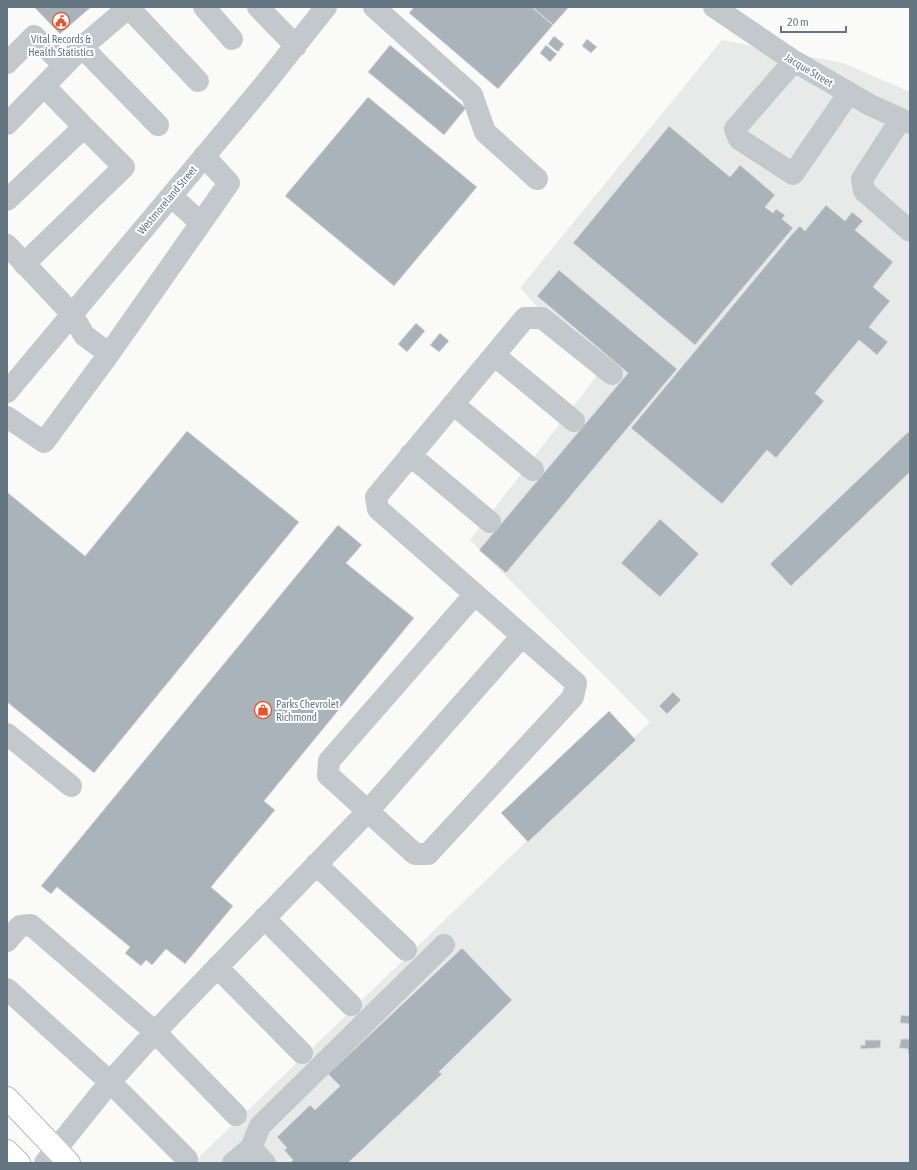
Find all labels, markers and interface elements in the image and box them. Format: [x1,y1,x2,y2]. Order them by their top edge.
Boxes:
scale bar [781,8,846,34]
public building icon: Vital Records & Health Statistics [51,11,71,31]
text: 20 m [787,15,809,29]
place label: Vital Records & Health Statistics [28,33,94,58]
street label: Jacque Street [783,51,835,89]
street label: Westmoreland Street [135,163,199,237]
place label: Parks Chevrolet Richmond [276,698,339,723]
shop icon: Parks Chevrolet Richmond [253,700,273,720]

